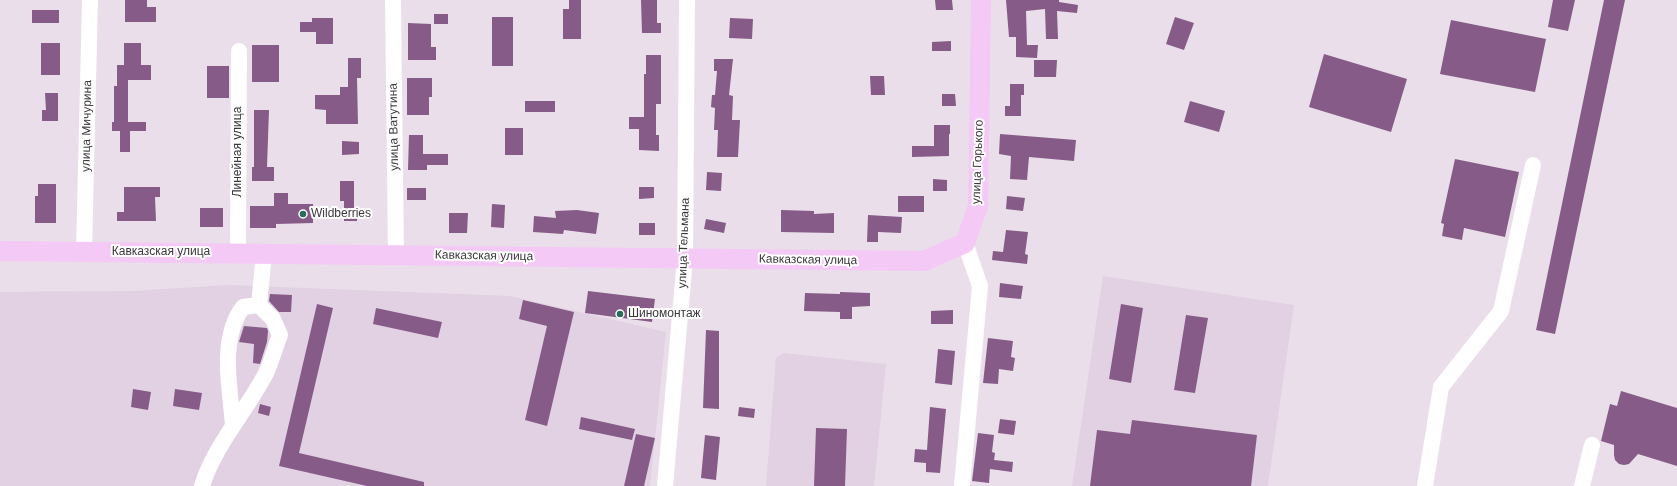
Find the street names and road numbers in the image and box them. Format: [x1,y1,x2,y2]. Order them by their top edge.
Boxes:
street label: улица Мичурина [79,80,95,172]
street label: улица Ватутина [386,83,402,171]
street label: Линейная улица [231,107,245,197]
street label: улица Горького [969,120,987,204]
street label: улица Тельмана [675,197,693,289]
street label: Кавказская улица [112,245,210,259]
street label: Кавказская улица [435,248,533,264]
street label: Кавказская улица [759,252,857,268]

